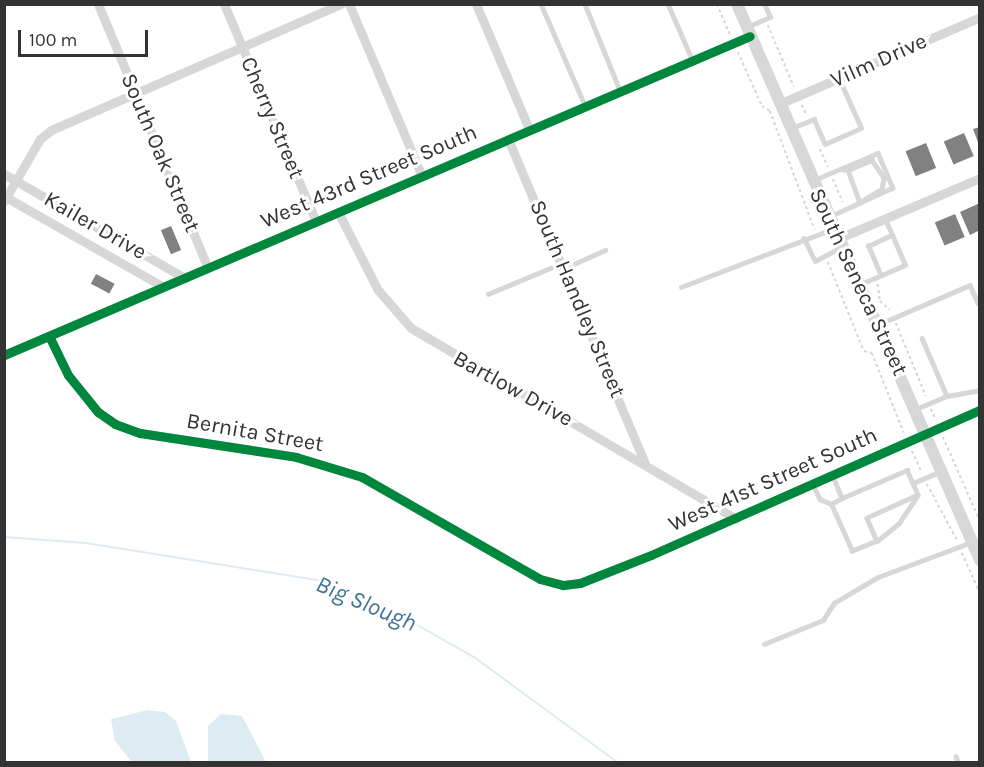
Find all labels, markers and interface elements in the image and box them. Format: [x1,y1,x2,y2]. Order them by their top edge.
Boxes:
scale bar [21,18,152,56]
street label: Vilm Drive [827,28,931,94]
text: 100 m [29,29,77,51]
street label: Cherry Street [234,53,310,183]
street label: South Oak Street [115,70,205,236]
street label: West 43rd Street South [257,119,481,235]
street label: South Seneca Street [803,184,913,380]
street label: Kailer Drive [39,186,151,266]
street label: South Handley Street [523,196,631,402]
street label: Bartlow Drive [449,345,577,433]
street label: Bernita Street [184,408,326,458]
street label: West 41st Street South [665,422,881,538]
water label: Big Slough [311,570,421,638]

